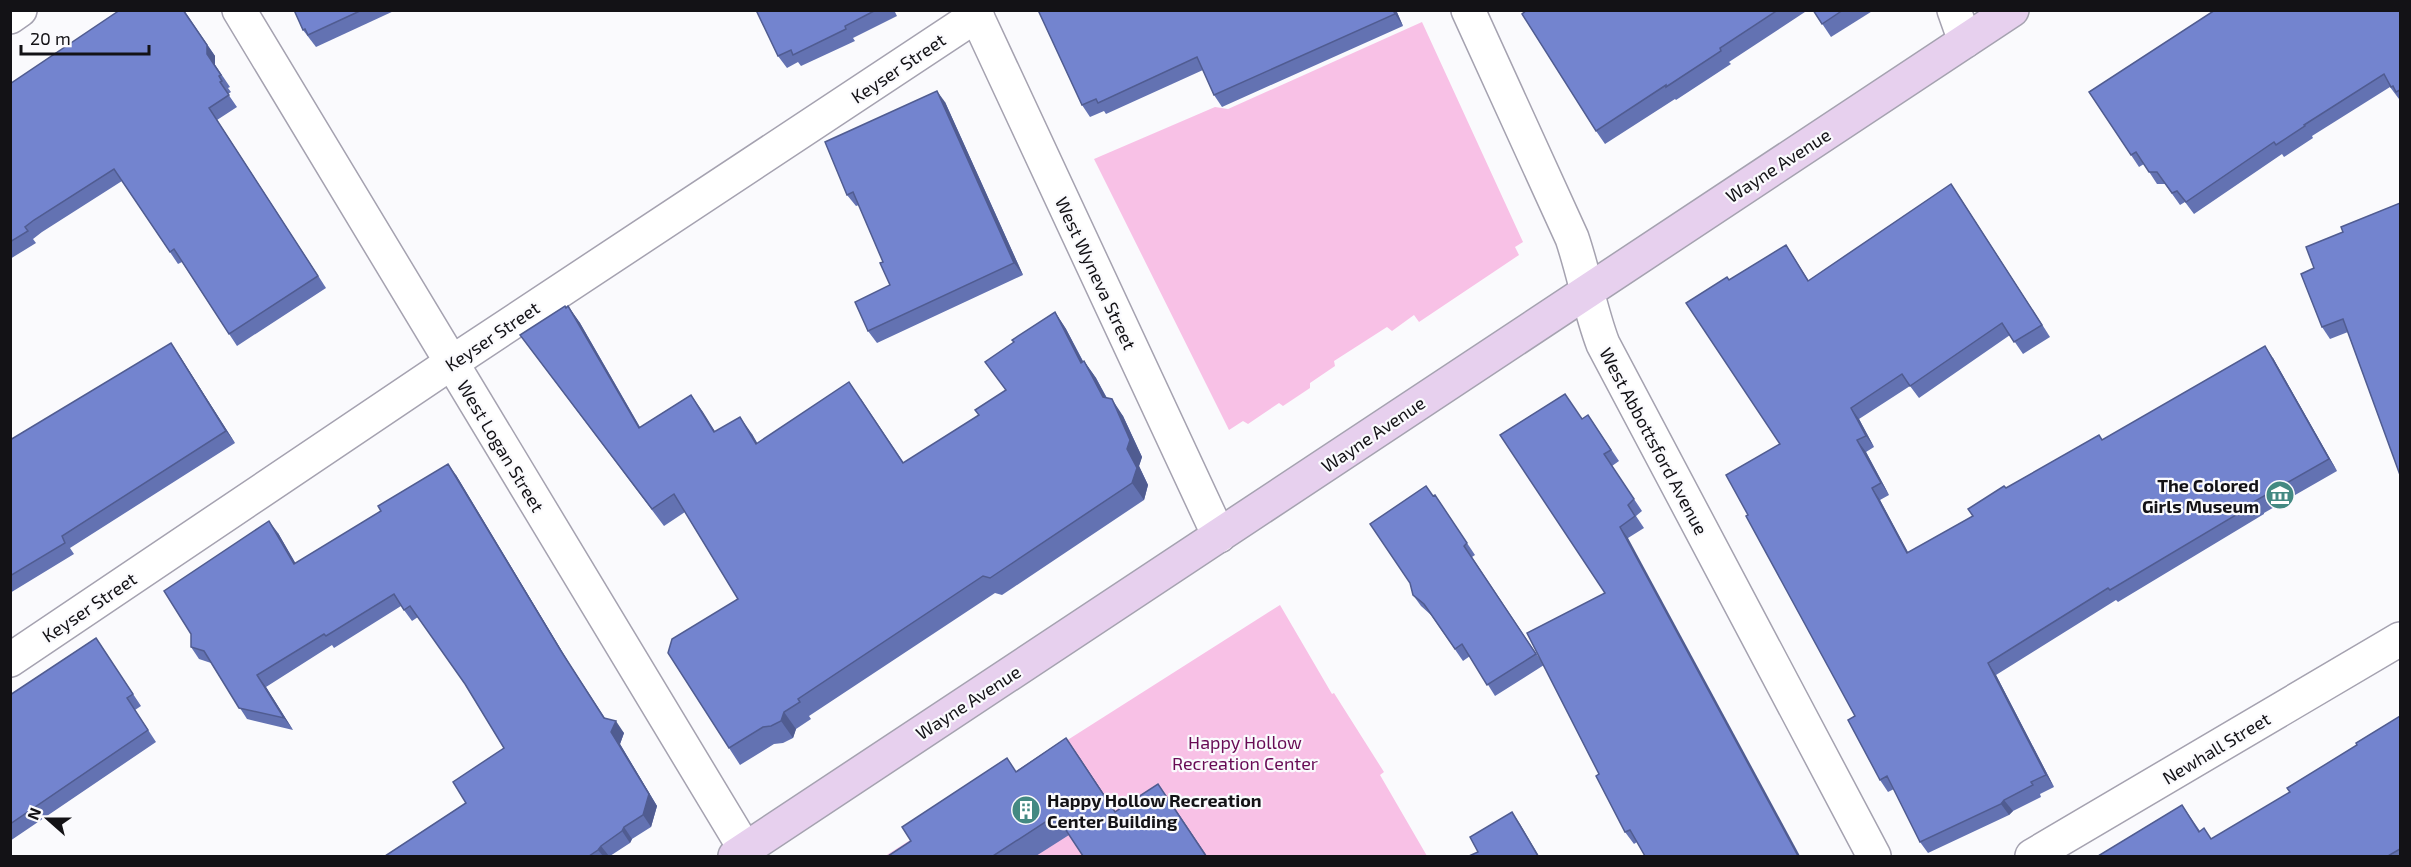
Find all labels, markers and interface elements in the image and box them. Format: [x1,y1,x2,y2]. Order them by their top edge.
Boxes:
scale bar [21,18,148,56]
text: 20 m [30,27,71,49]
street label: Keyser Street [847,28,950,108]
street label: Wayne Avenue [1722,123,1834,207]
street label: West Wyneva Street [1051,193,1141,353]
street label: Keyser Street [441,296,544,376]
street label: West Abbottsford Avenue [1595,344,1713,538]
street label: West Logan Street [453,376,549,516]
street label: Wayne Avenue [1317,391,1429,477]
place label: The Colored Girls Museum [2142,474,2259,517]
museum icon: The Colored Girls Museum [2264,479,2296,511]
street label: Keyser Street [38,567,141,647]
street label: Wayne Avenue [912,660,1024,744]
street label: Newhall Street [2158,707,2274,789]
park label: Happy Hollow Recreation Center [1172,731,1318,774]
north arrow [18,789,78,849]
place label: Happy Hollow Recreation Center Building [1047,789,1262,832]
building icon: Happy Hollow Recreation Center Building [1010,794,1042,826]
text: N [23,805,44,822]

